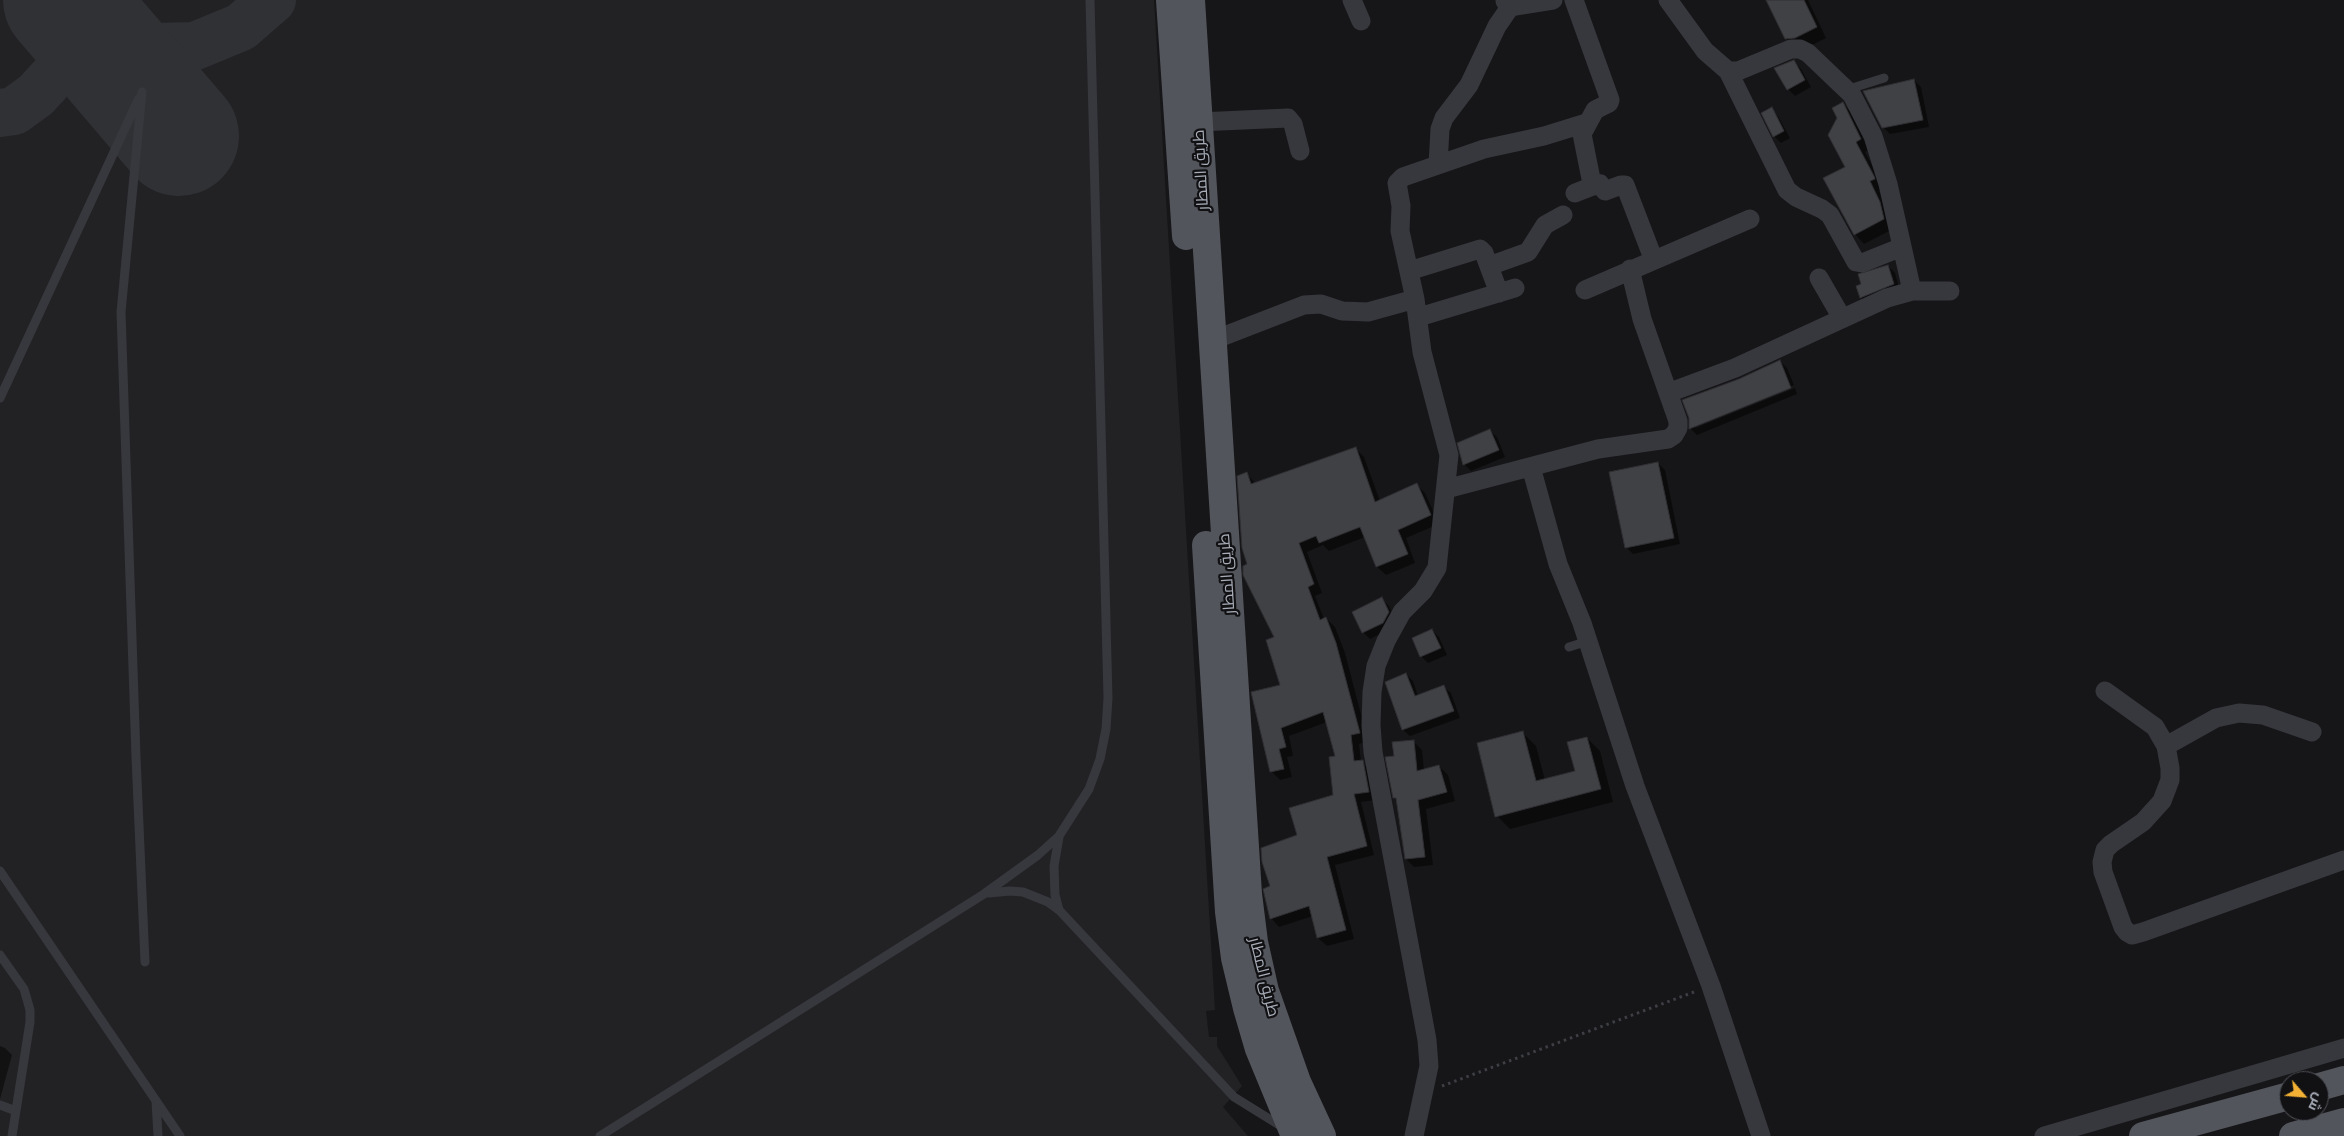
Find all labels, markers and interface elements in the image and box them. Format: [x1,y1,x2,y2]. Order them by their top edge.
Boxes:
street label: طريق المطار [1189,129,1213,211]
street label: طريق المطار [1215,533,1239,615]
street label: طريق المطار [1245,935,1283,1019]
north arrow [2279,1071,2329,1121]
text: ش [2305,1091,2328,1114]

